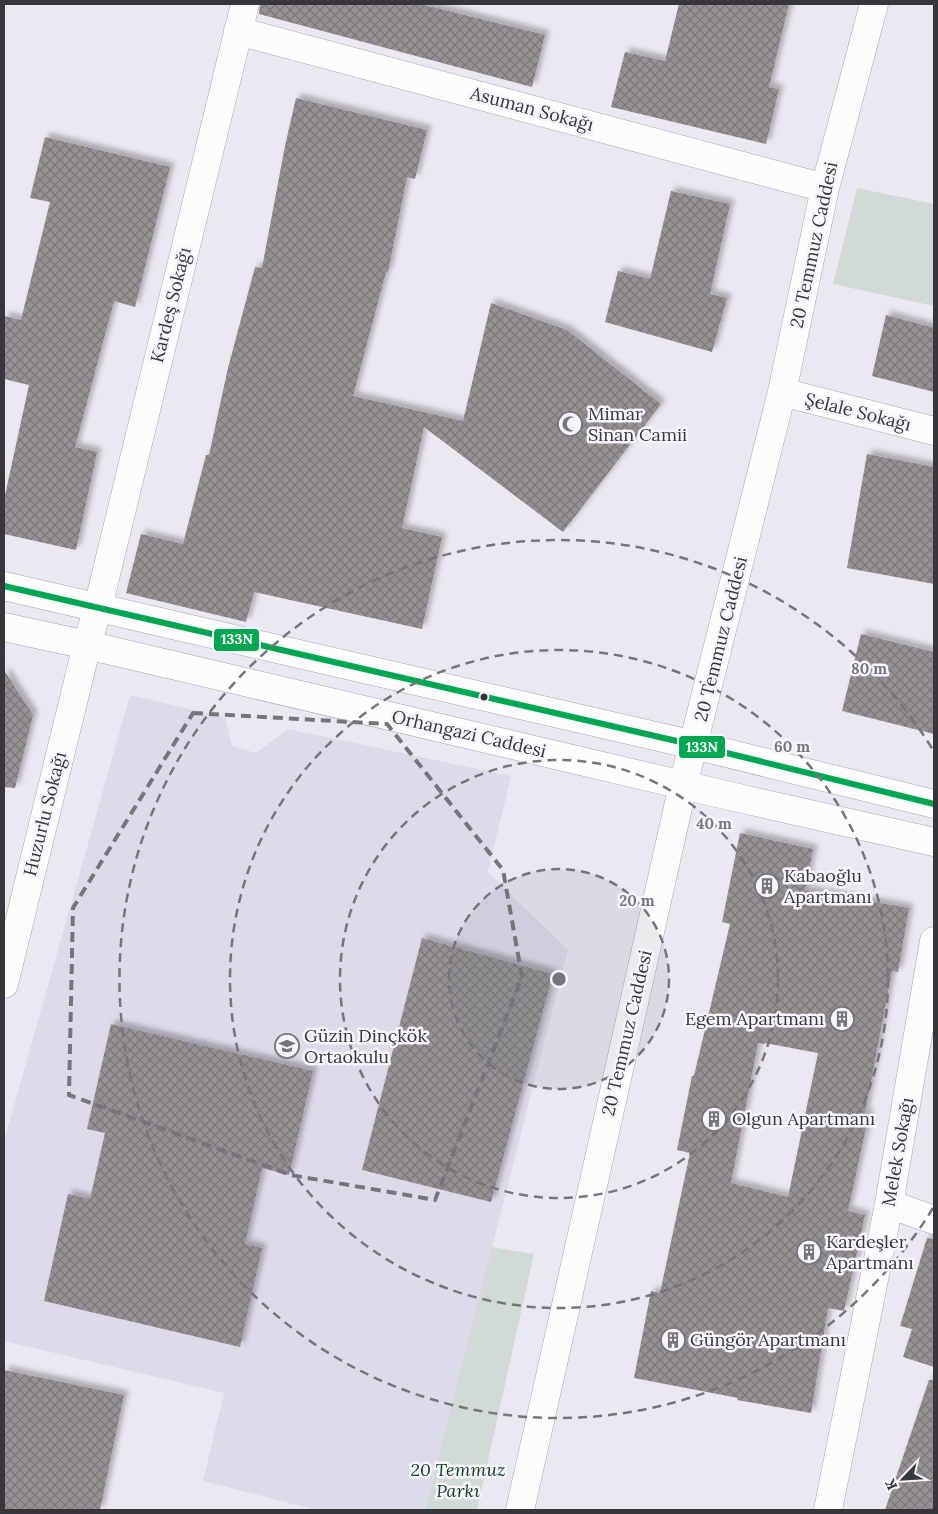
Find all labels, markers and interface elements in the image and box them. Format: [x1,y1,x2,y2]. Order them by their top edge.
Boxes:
street label: Asuman Sokağı [467,81,596,136]
street label: 20 Temmuz Caddesi [785,160,842,330]
street label: Kardeş Sokağı [145,245,196,365]
street label: Şelale Sokağı [803,387,914,436]
place label: Mimar Sinan Camii [588,402,687,446]
mosque icon: Mimar Sinan Camii [557,411,583,437]
street label: 20 Temmuz Caddesi [689,554,752,724]
line badge: 133N [213,628,260,652]
text: 133N [221,630,253,648]
text: 80 m [851,659,887,678]
unlabelled marker [479,692,489,702]
street label: Orhangazi Caddesi [390,705,549,762]
line badge: 133N [678,735,726,759]
text: 60 m [774,737,810,756]
text: 133N [686,738,718,756]
street label: Huzurlu Sokağı [18,749,71,879]
text: 40 m [696,814,732,833]
place label: Kabaoğlu Apartmanı [783,864,872,908]
building icon: Kabaoğlu Apartmanı [754,873,780,899]
text: 20 m [619,891,655,910]
street label: 20 Temmuz Caddesi [596,948,657,1118]
centre of rings [550,970,568,988]
building icon: Egem Apartmanı [829,1006,855,1032]
place label: Egem Apartmanı [685,1007,824,1030]
place label: Güzin Dinçkök Ortaokulu [304,1024,427,1068]
school or university icon: Güzin Dinçkök Ortaokulu [274,1033,300,1059]
street label: Melek Sokağı [877,1096,918,1208]
building icon: Olgun Apartmanı [701,1106,727,1132]
place label: Olgun Apartmanı [732,1107,875,1130]
place label: Kardeşler Apartmanı [825,1230,914,1274]
building icon: Kardeşler Apartmanı [796,1239,822,1265]
building icon: Güngör Apartmanı [660,1327,686,1353]
place label: Güngör Apartmanı [690,1328,846,1351]
north arrow [878,1454,928,1504]
park label: 20 Temmuz Parkı [411,1458,505,1502]
text: K [881,1476,901,1493]

